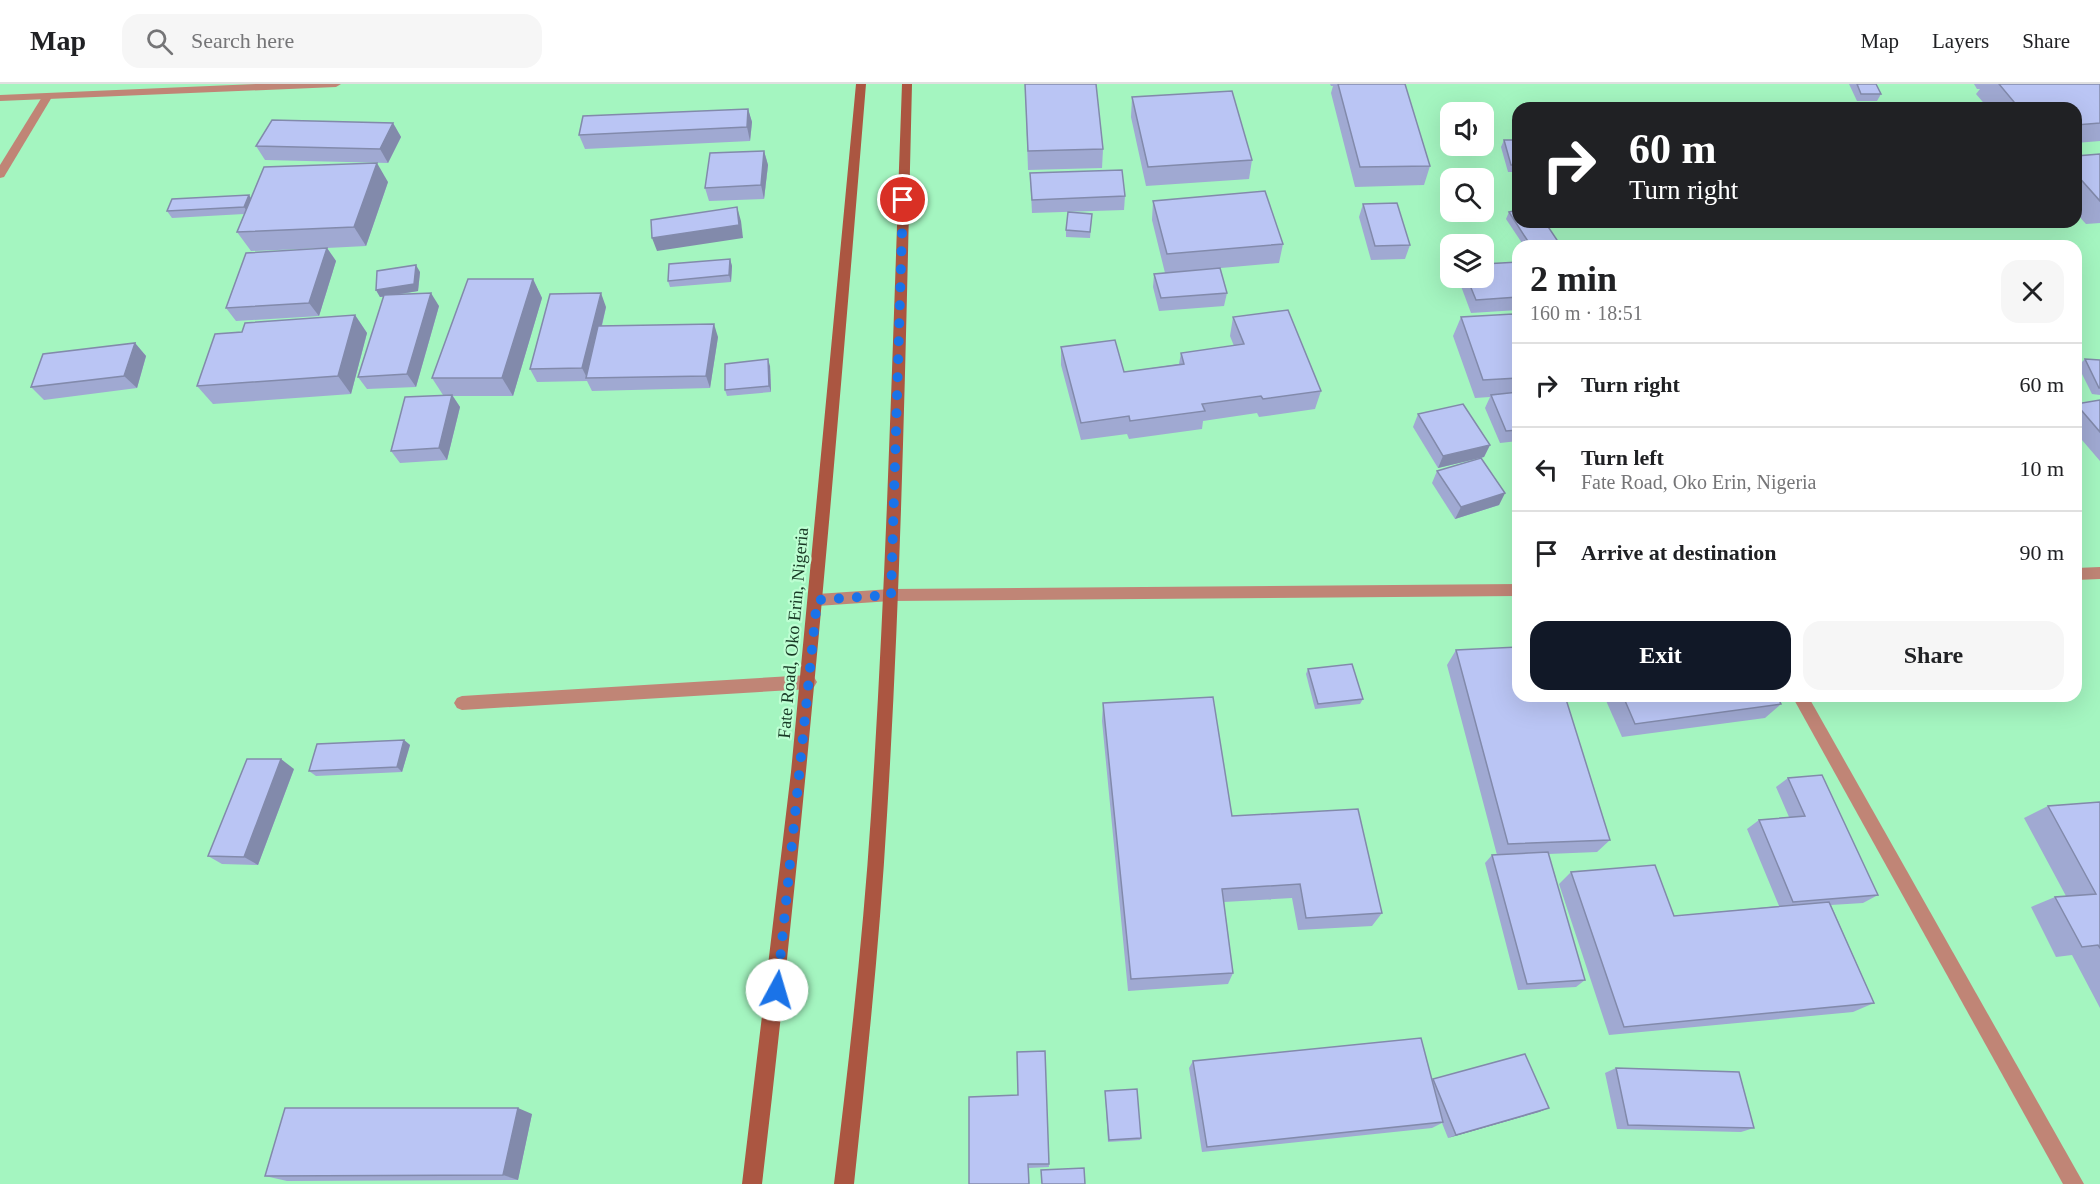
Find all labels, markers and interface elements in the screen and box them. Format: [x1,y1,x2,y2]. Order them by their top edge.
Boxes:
search box [122,14,542,68]
text: Map [30,25,86,56]
icon: search [143,25,176,58]
text: Search here [191,28,294,53]
text: Map [1861,29,1899,53]
text: Layers [1932,29,1989,53]
text: Share [2022,29,2070,53]
map controls [1440,102,1494,288]
button: sound [1440,102,1494,156]
icon: right [1530,126,1608,204]
text: 60 m [1629,126,1717,172]
button: search [1440,168,1494,222]
pin [877,174,928,225]
text: Turn right [1629,175,1738,205]
icon: arrive [886,183,919,216]
button: layers [1440,234,1494,288]
text: 2 min [1530,259,1617,299]
button: close [2001,260,2064,323]
text: 160 m · 18:51 [1530,302,1643,324]
icon: right [1530,369,1563,402]
text: Turn right [1581,372,1680,397]
text: 60 m [2019,372,2064,397]
text: Turn left [1581,445,1664,470]
icon: left [1530,453,1563,486]
text: 10 m [2019,456,2064,481]
text: Fate Road, Oko Erin, Nigeria [1581,471,1817,493]
street label: Fate Road, Oko Erin, Nigeria [774,527,812,739]
icon: arrive [1530,537,1563,570]
text: Arrive at destination [1581,540,1777,565]
text: 90 m [2019,540,2064,565]
button: Exit [1530,621,1791,690]
button: Share [1803,621,2064,690]
position arrow [745,958,809,1022]

